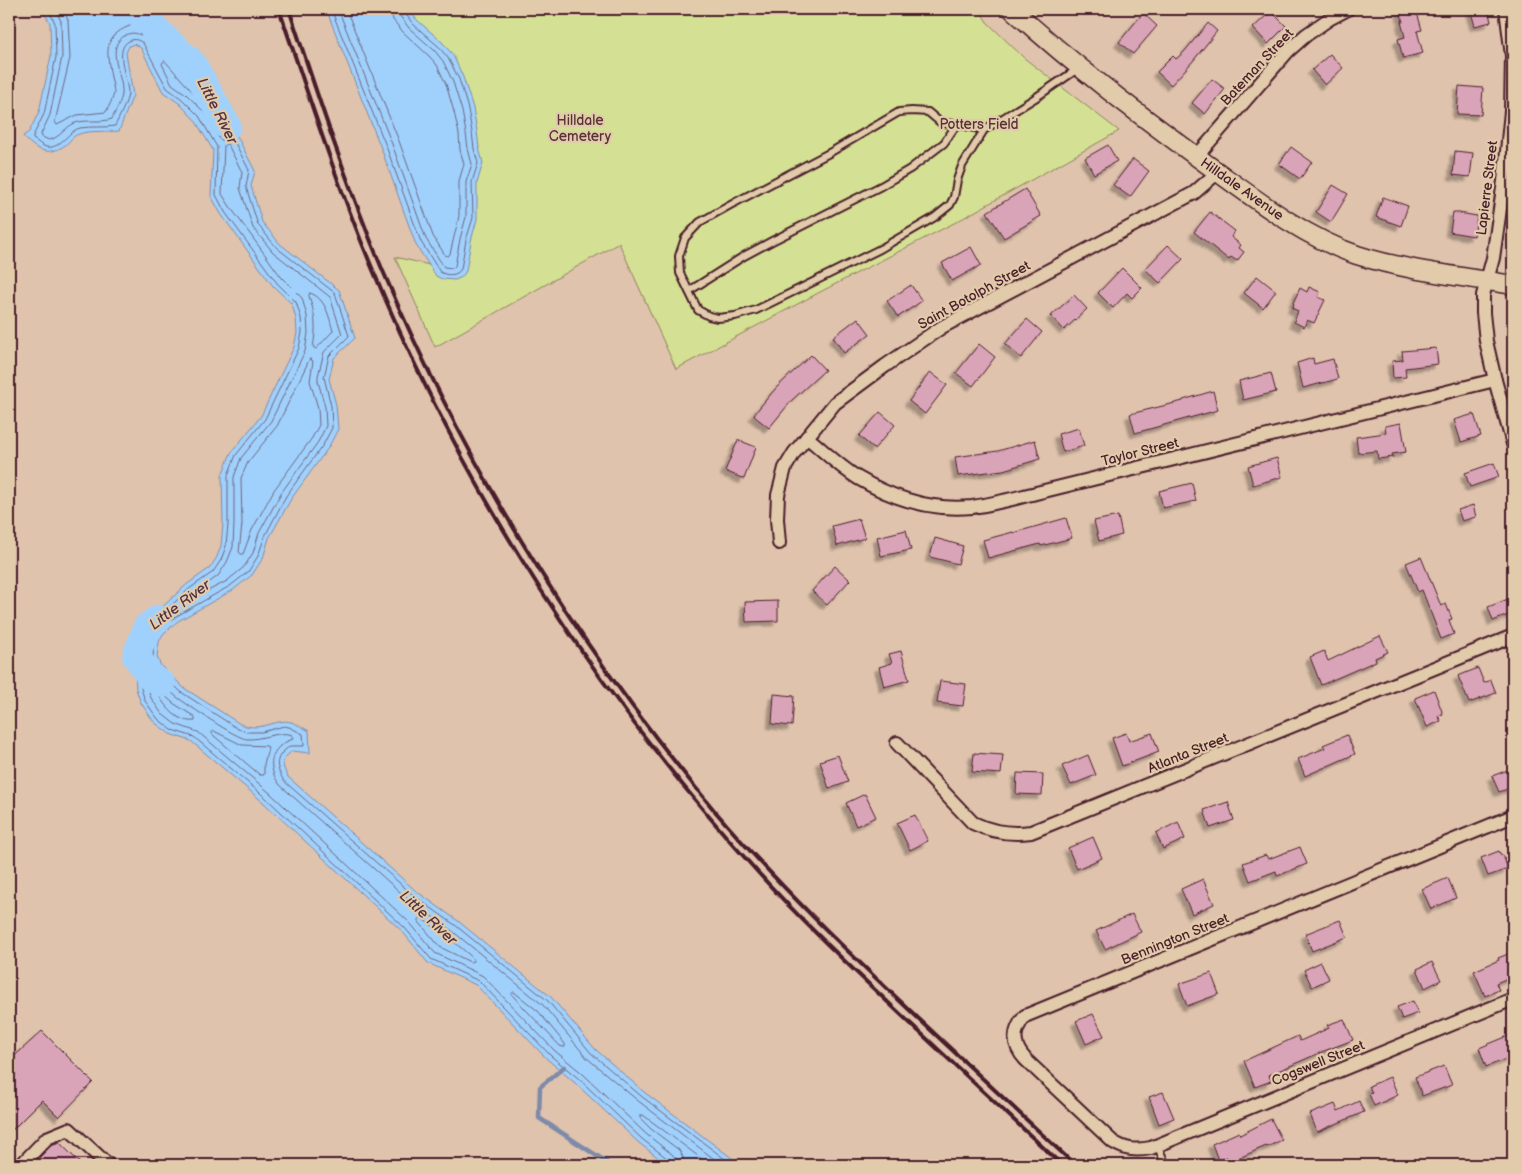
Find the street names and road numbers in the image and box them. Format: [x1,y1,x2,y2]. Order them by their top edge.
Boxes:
street label: Bateman Street [1217,24,1297,109]
street label: Lapierre Street [1473,139,1501,236]
street label: Hilldale Avenue [1197,154,1287,224]
street label: Saint Botolph Street [915,257,1034,333]
street label: Taylor Street [1100,434,1181,470]
street label: Atlanta Street [1145,729,1231,777]
street label: Bennington Street [1119,909,1232,968]
street label: Cogswell Street [1269,1036,1368,1089]

